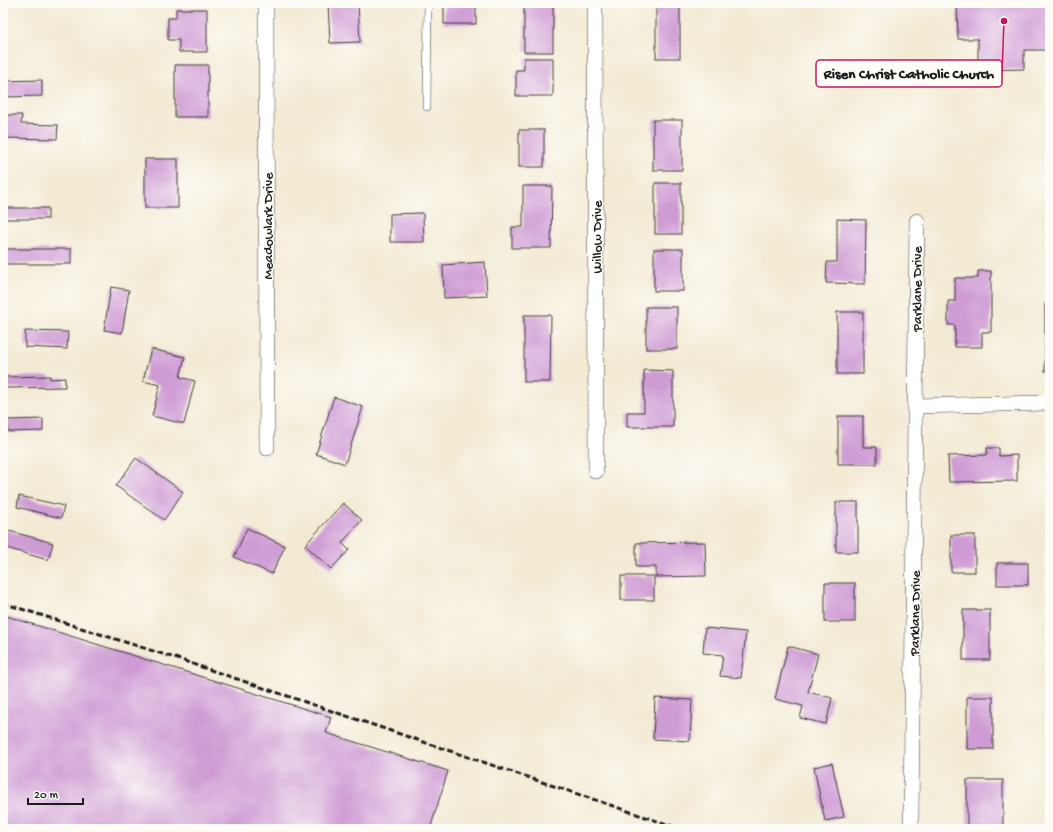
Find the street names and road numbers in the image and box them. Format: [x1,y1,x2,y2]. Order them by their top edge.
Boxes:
street label: Meadowlark Drive [261,172,278,279]
street label: Willow Drive [590,200,607,274]
street label: Parklane Drive [910,246,927,333]
street label: Parklane Drive [907,570,926,657]

